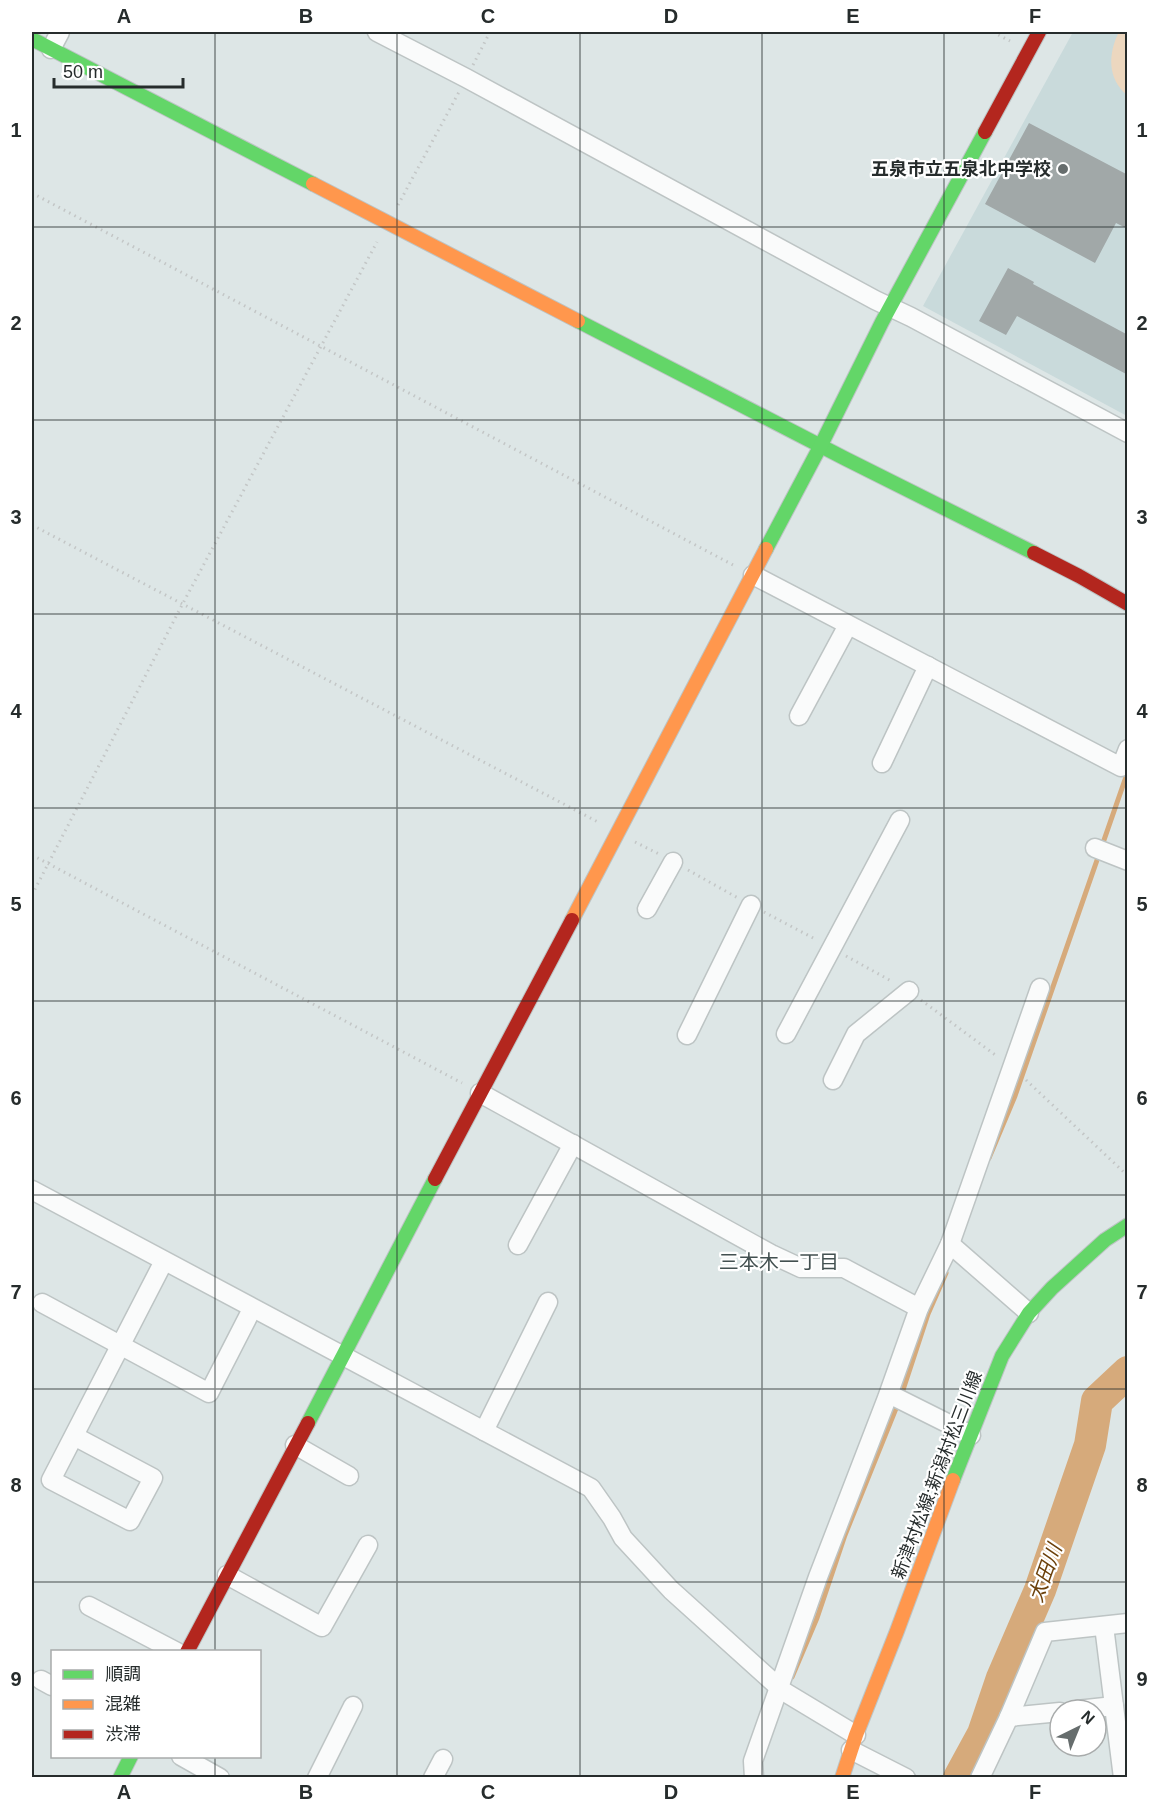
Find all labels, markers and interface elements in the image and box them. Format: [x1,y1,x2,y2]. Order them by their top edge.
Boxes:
text: A [117,5,131,27]
text: B [299,5,313,27]
text: C [481,5,495,27]
text: D [664,5,678,27]
text: E [846,5,860,27]
text: F [1029,5,1041,27]
scale bar [54,51,183,89]
text: 50 m [63,62,103,82]
text: 1 [10,119,22,141]
text: 1 [1136,119,1148,141]
place label: 五泉市立五泉北中学校 [871,159,1051,179]
marker: 五泉市立五泉北中学校 [1056,162,1070,176]
text: 2 [10,312,22,334]
text: 2 [1136,312,1148,334]
text: 3 [10,506,22,528]
text: 3 [1136,506,1148,528]
text: 4 [10,700,22,722]
text: 4 [1136,700,1148,722]
text: 5 [10,893,22,915]
text: 5 [1136,893,1148,915]
text: 6 [10,1087,22,1109]
text: 6 [1136,1087,1148,1109]
district label: 三本木一丁目 [719,1251,839,1273]
text: 7 [10,1281,22,1303]
text: 7 [1136,1281,1148,1303]
street label: 新津村松線;新潟村松三川線 [888,1368,986,1582]
text: 8 [10,1474,22,1496]
text: 8 [1136,1474,1148,1496]
water label: 太田川 [1024,1539,1066,1605]
legend [51,1650,261,1758]
text: 順調 [105,1664,141,1684]
text: 9 [10,1668,22,1690]
text: 9 [1136,1668,1148,1690]
text: 混雑 [105,1694,141,1714]
north arrow [1048,1698,1108,1758]
text: N [1078,1707,1098,1728]
text: 渋滞 [105,1724,141,1744]
text: A [117,1781,131,1803]
text: B [299,1781,313,1803]
text: C [481,1781,495,1803]
text: D [664,1781,678,1803]
text: E [846,1781,860,1803]
text: F [1029,1781,1041,1803]

